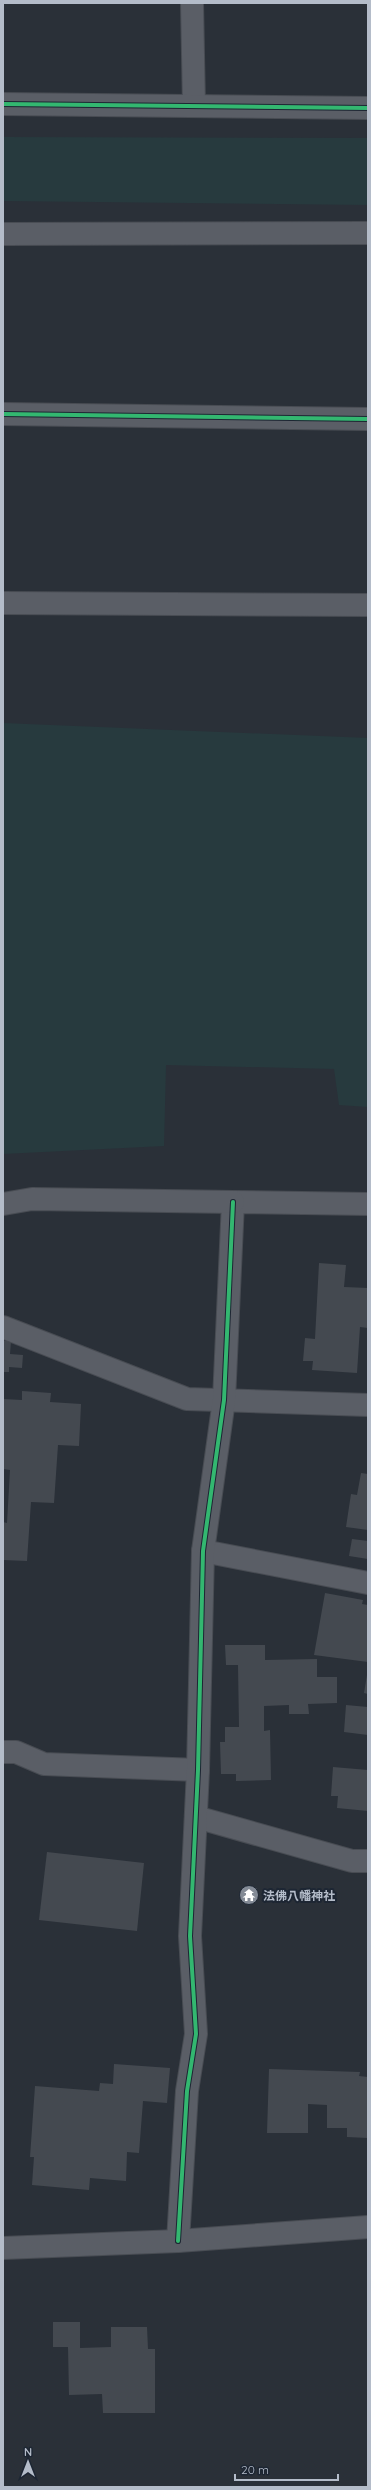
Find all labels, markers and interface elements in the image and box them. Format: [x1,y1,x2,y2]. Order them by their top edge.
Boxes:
temple icon: 法佛八幡神社 [238,1884,260,1906]
place label: 法佛八幡神社 [263,1888,335,1903]
north arrow [8,2442,48,2482]
text: N [24,2445,32,2459]
scale bar [235,2456,338,2482]
text: 20 m [241,2462,269,2477]

